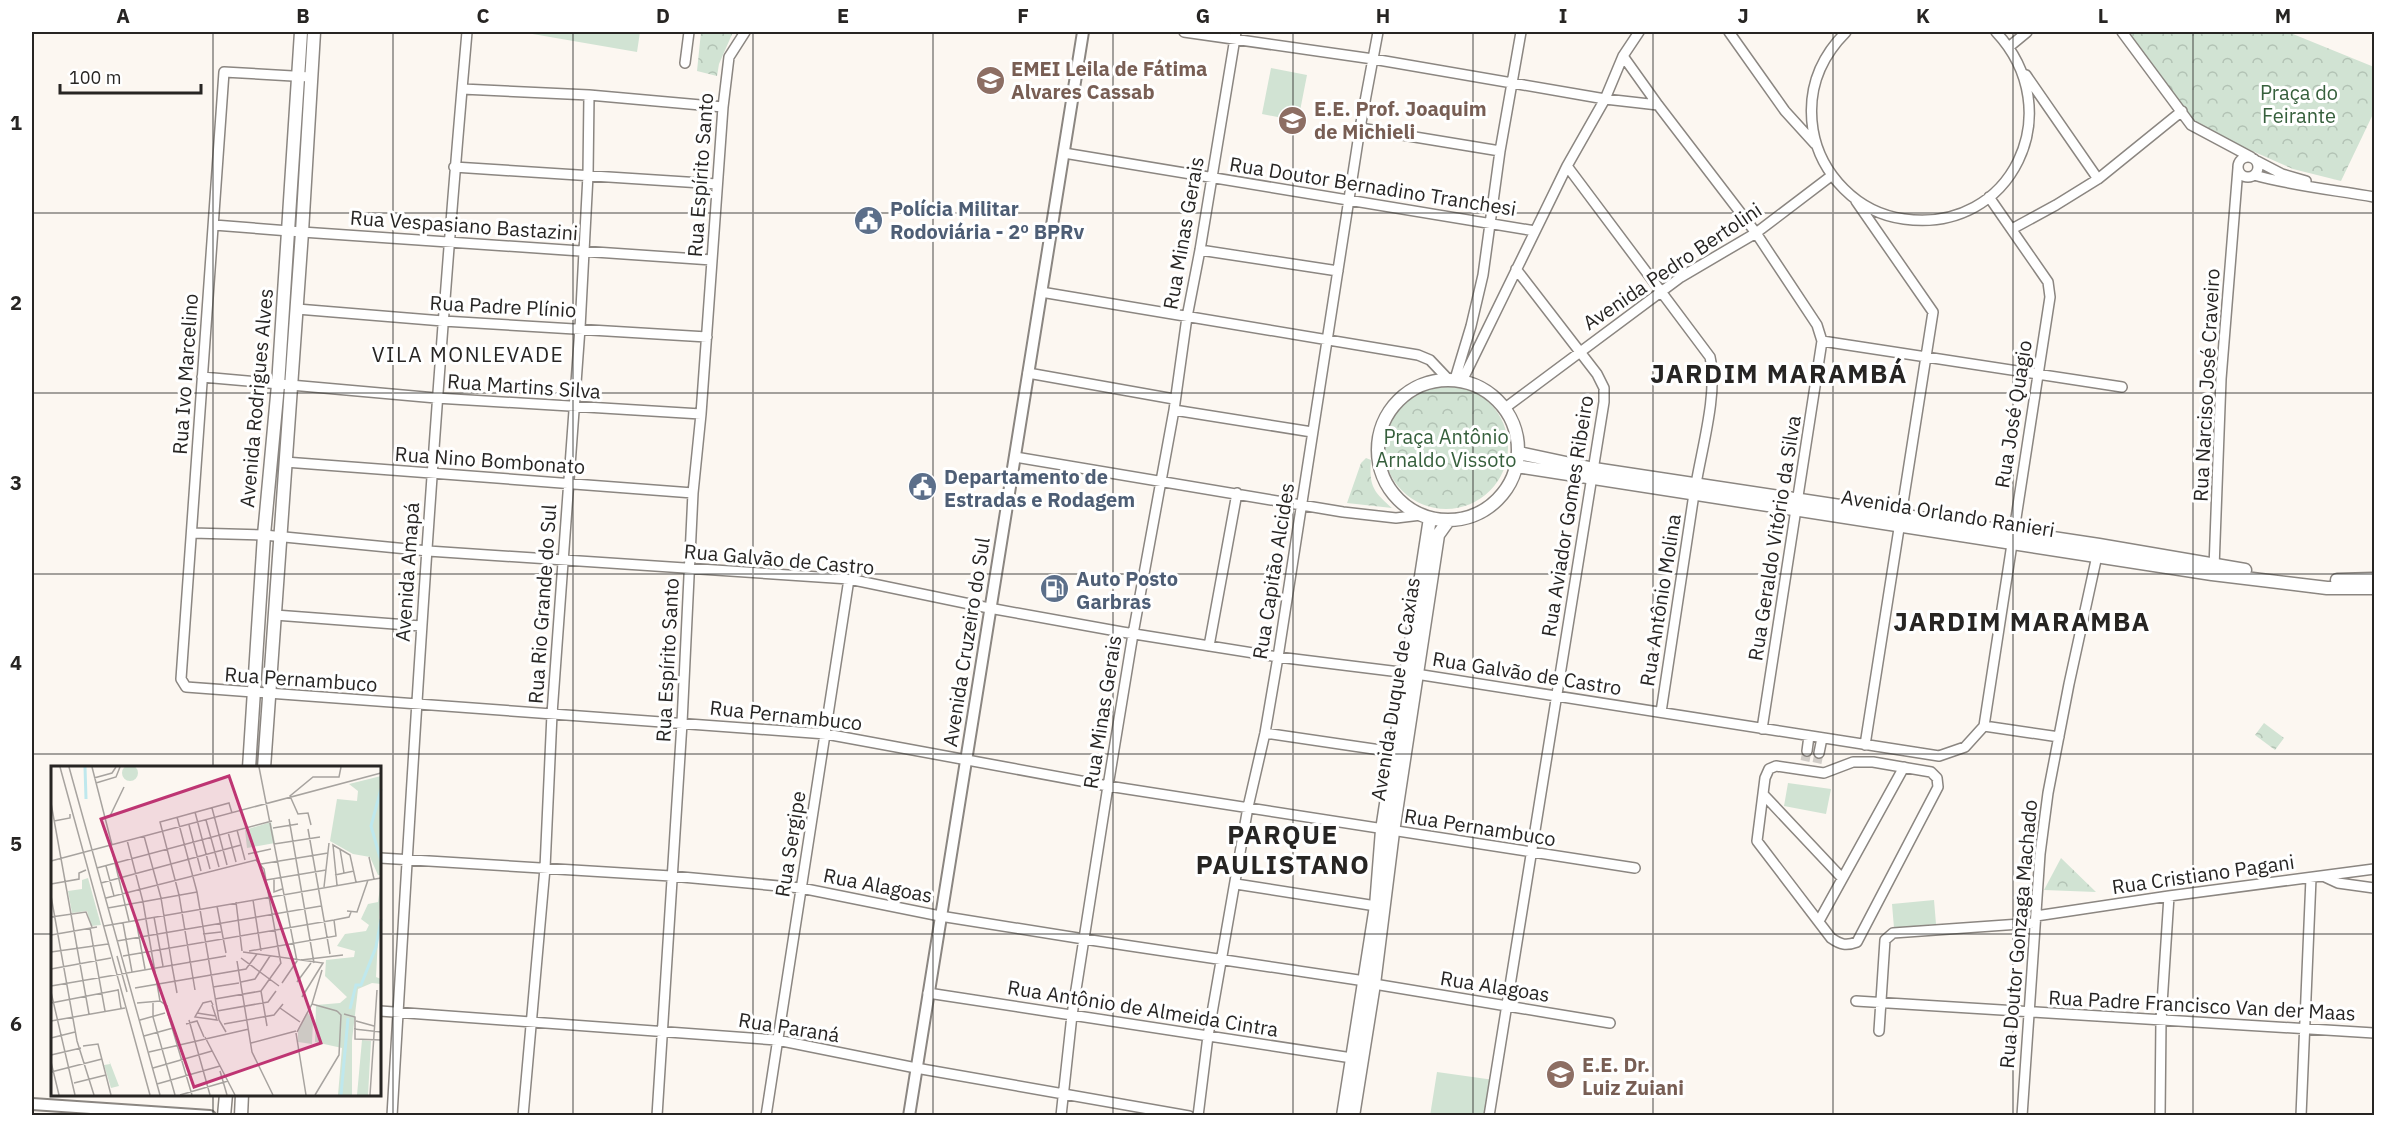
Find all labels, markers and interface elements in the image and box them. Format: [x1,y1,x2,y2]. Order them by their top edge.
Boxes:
text: A [116,2,130,29]
text: B [296,2,310,29]
text: C [476,2,490,29]
text: D [656,2,670,29]
text: E [837,2,849,29]
text: F [1017,2,1029,29]
text: G [1196,2,1210,29]
text: H [1376,2,1390,29]
text: I [1559,2,1567,29]
text: J [1737,2,1749,29]
text: K [1916,2,1930,29]
text: L [2098,2,2108,29]
text: M [2275,2,2291,29]
place label: EMEI Leila de Fátima Alvares Cassab [1011,55,1207,105]
scale bar [60,57,201,95]
school or university icon: EMEI Leila de Fátima Alvares Cassab [974,64,1006,96]
text: 100 m [69,66,121,89]
park label: Praça do Feirante [2260,79,2338,129]
street label: Rua Espírito Santo [681,92,719,258]
place label: E.E. Prof. Joaquim de Michieli [1314,95,1487,145]
school or university icon: E.E. Prof. Joaquim de Michieli [1277,104,1309,136]
text: 1 [10,109,22,136]
street label: Rua Doutor Bernadino Tranchesi [1228,150,1518,222]
street label: Rua Minas Gerais [1156,154,1210,312]
place label: Polícia Militar Rodoviária - 2º BPRv [890,195,1085,245]
street label: Avenida Pedro Bertolini [1577,196,1767,336]
street label: Rua Vespasiano Bastazini [349,204,579,246]
public building icon: Polícia Militar Rodoviária - 2º BPRv [853,204,885,236]
street label: Rua Narciso José Craveiro [2186,268,2226,502]
street label: Avenida Rodrigues Alves [233,287,279,509]
text: 2 [10,289,22,316]
street label: Rua Padre Plínio [429,289,577,323]
street label: Rua Ivo Marcelino [166,293,204,455]
street label: Rua José Quagio [1988,338,2038,490]
district label: VILA MONLEVADE [372,340,564,368]
district label: JARDIM MARAMBÁ [1650,356,1908,390]
street label: Rua Martins Silva [446,367,602,405]
street label: Rua Aviador Gomes Ribeiro [1535,393,1599,639]
street label: Rua Geraldo Vitório da Silva [1741,413,1807,663]
park label: Praça Antônio Arnaldo Vissoto [1375,423,1517,473]
street label: Rua Nino Bombonato [394,440,586,480]
place label: Departamento de Estradas e Rodagem [944,463,1135,513]
text: 3 [10,469,22,496]
public building icon: Departamento de Estradas e Rodagem [907,471,939,503]
street label: Rua Capitão Alcides [1246,481,1300,661]
street label: Avenida Orlando Ranieri [1839,483,2057,543]
street label: Avenida Amapá [389,501,425,643]
street label: Rua Rio Grande do Sul [522,503,562,705]
street label: Rua Antônio Molina [1633,512,1687,688]
street label: Avenida Cruzeiro do Sul [936,535,996,749]
street label: Rua Galvão de Castro [683,537,875,581]
place label: Auto Posto Garbras [1076,565,1178,615]
fuel station icon: Auto Posto Garbras [1039,573,1071,605]
street label: Avenida Duque de Caxias [1364,575,1426,803]
street label: Rua Espírito Santo [649,577,685,743]
district label: JARDIM MARAMBA [1893,604,2151,638]
street label: Rua Minas Gerais [1077,633,1127,791]
street label: Rua Galvão de Castro [1431,645,1623,701]
text: 4 [10,649,22,676]
street label: Rua Pernambuco [224,660,378,698]
street label: Rua Pernambuco [708,694,864,736]
inset map [51,766,381,1096]
street label: Rua Sergipe [768,789,812,899]
street label: Rua Doutor Gonzaga Machado [1993,798,2043,1070]
street label: Rua Pernambuco [1402,802,1558,852]
district label: PARQUE PAULISTANO [1196,817,1370,881]
text: 5 [10,830,22,857]
street label: Rua Cristiano Pagani [2110,848,2296,900]
street label: Rua Alagoas [821,861,935,909]
street label: Rua Alagoas [1438,964,1552,1008]
street label: Rua Antônio de Almeida Cintra [1006,973,1281,1043]
street label: Rua Padre Francisco Van der Maas [2048,983,2356,1027]
street label: Rua Paraná [736,1006,842,1048]
text: 6 [10,1010,22,1037]
place label: E.E. Dr. Luiz Zuiani [1582,1051,1684,1101]
school or university icon: E.E. Dr. Luiz Zuiani [1545,1059,1577,1091]

